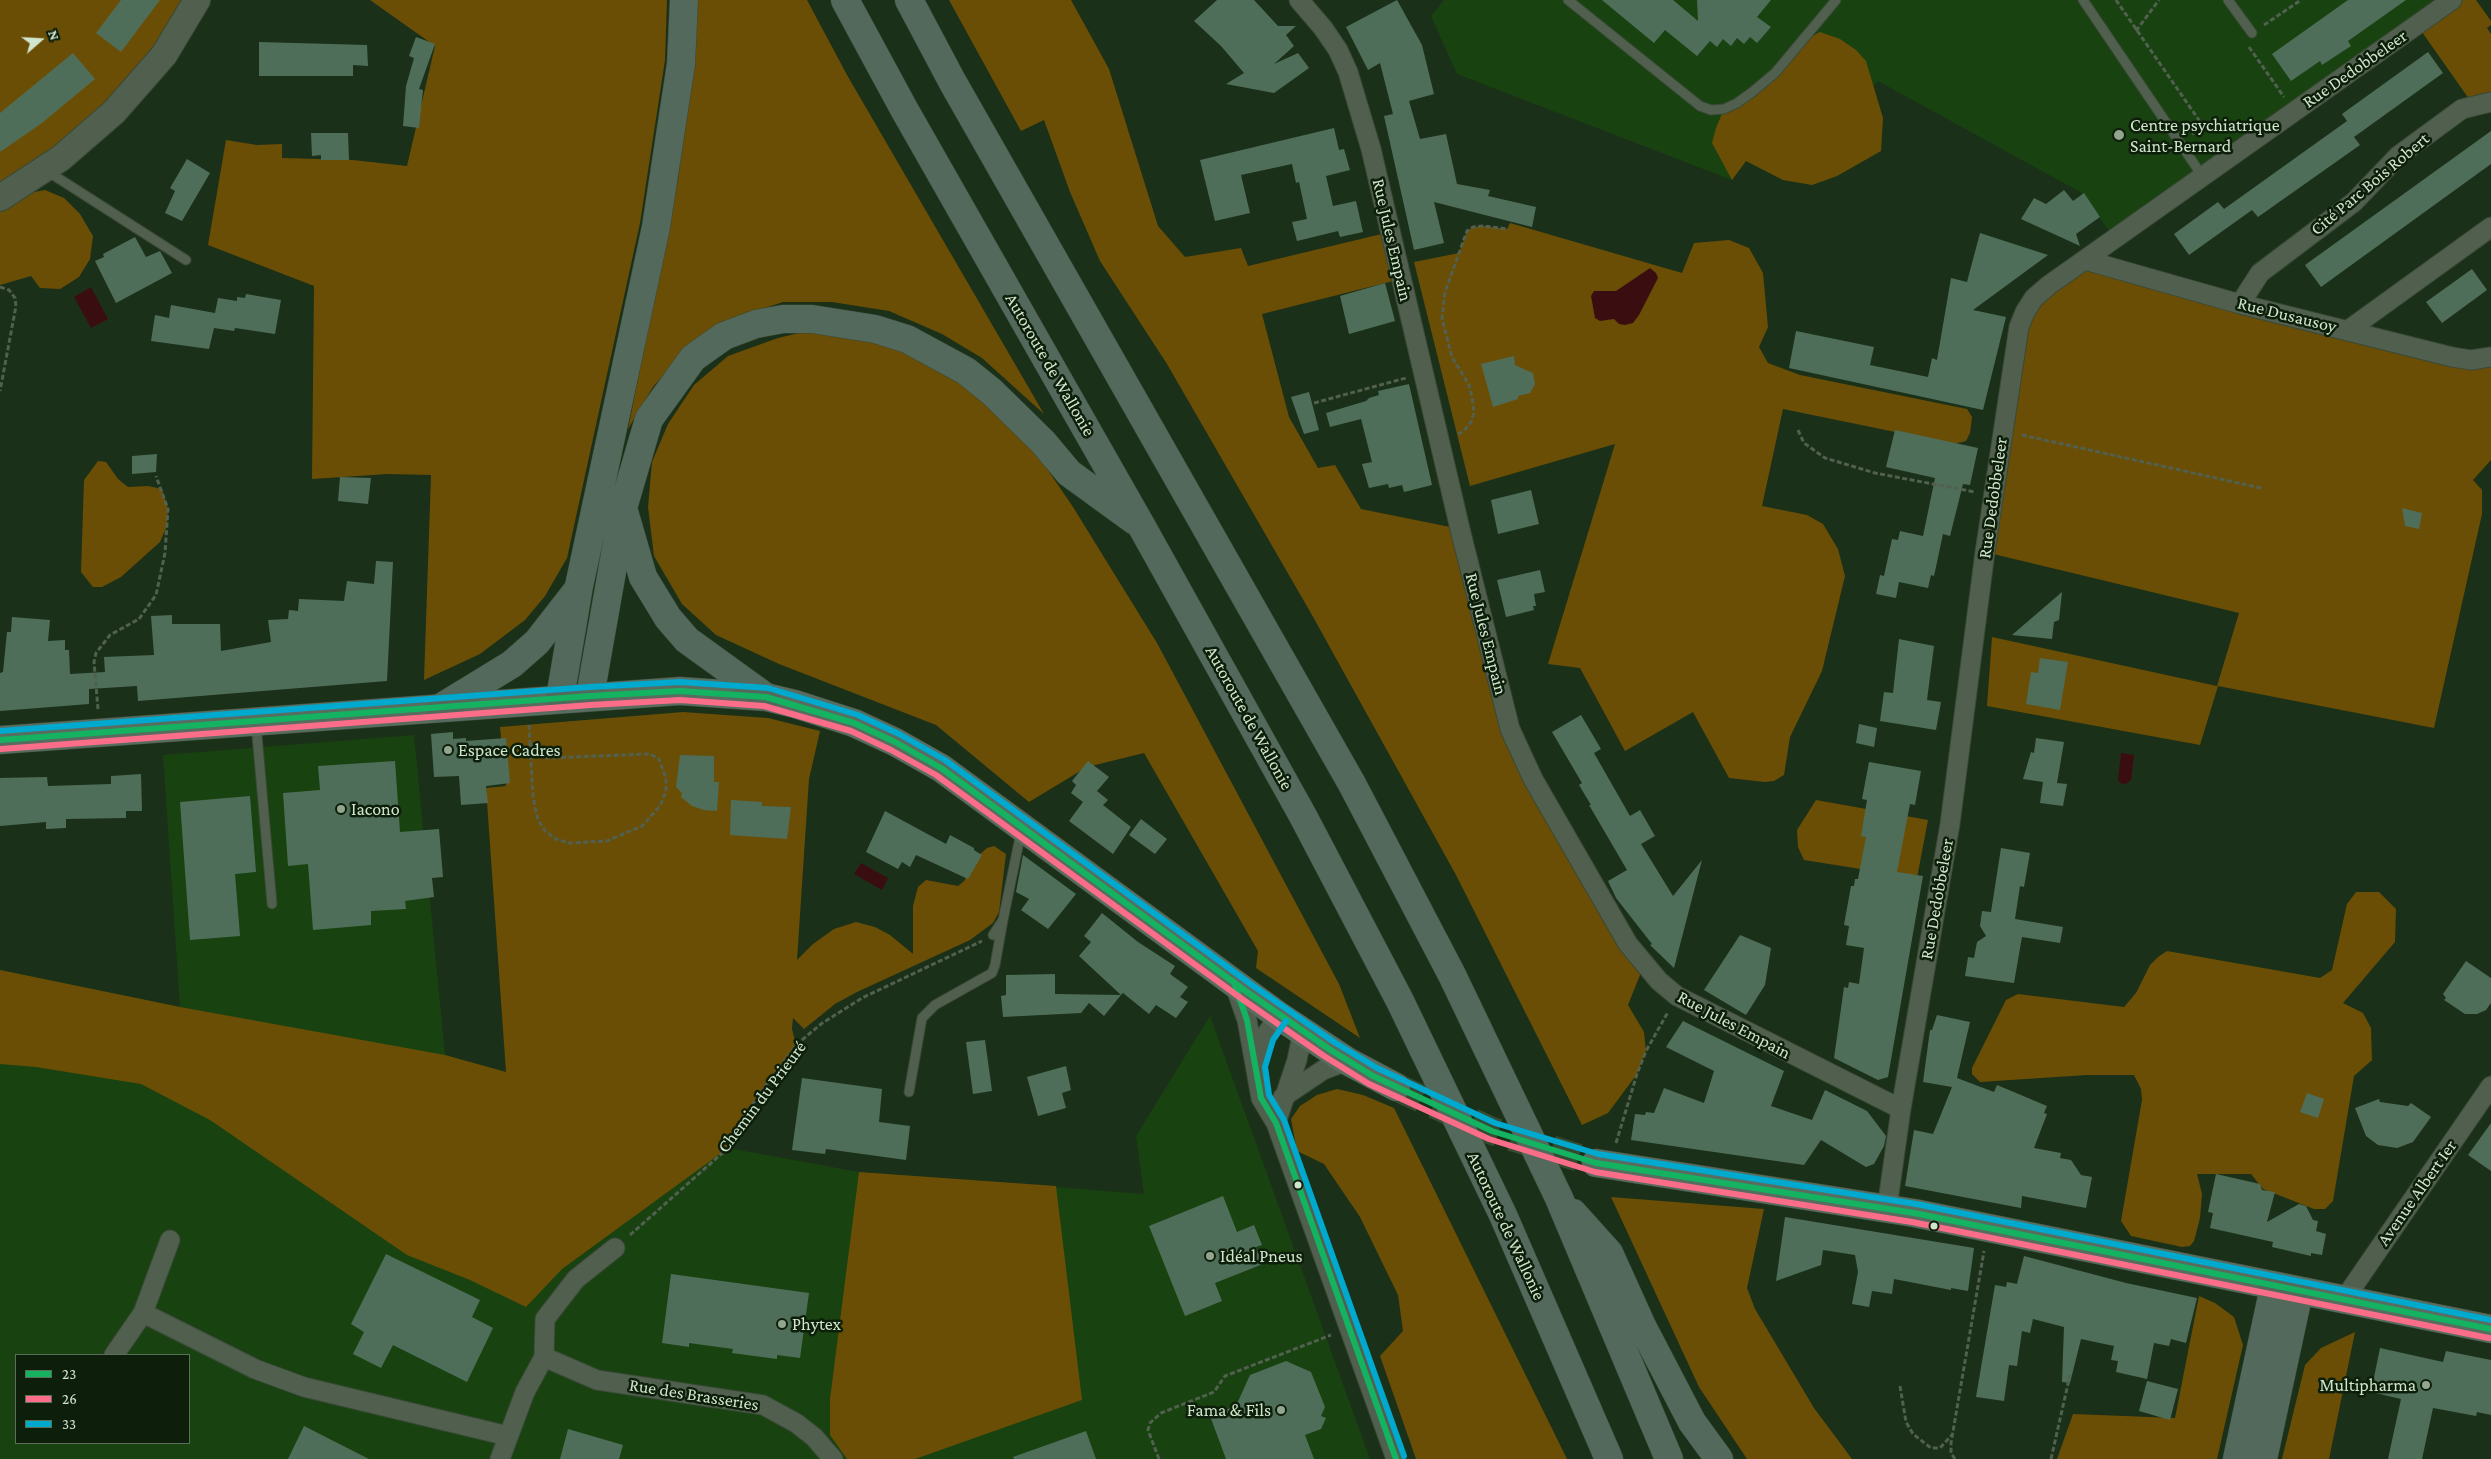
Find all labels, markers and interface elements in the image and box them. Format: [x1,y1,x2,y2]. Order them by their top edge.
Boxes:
north arrow [15,15,65,65]
street label: Rue Dedobbeleer [2299,25,2411,113]
text: N [45,28,63,42]
place label: Centre psychiatrique Saint-Bernard [2130,114,2280,156]
marker: Centre psychiatrique Saint-Bernard [2112,128,2126,142]
street label: Cité Parc Bois Robert [2306,128,2434,240]
street label: Rue Jules Empain [1367,177,1417,303]
street label: Autoroute de Wallonie [1000,290,1100,440]
street label: Rue Dusausoy [2235,292,2339,338]
street label: Rue Dedobbeleer [1974,436,2012,560]
street label: Rue Jules Empain [1460,571,1512,697]
street label: Autoroute de Wallonie [1200,642,1298,794]
place label: Espace Cadres [458,739,561,761]
marker: Espace Cadres [442,744,454,756]
place label: Iacono [351,798,400,820]
marker: Iacono [335,803,347,815]
street label: Rue Dedobbeleer [1916,837,1958,961]
street label: Rue Jules Empain [1674,986,1794,1064]
street label: Chemin du Prieuré [713,1037,811,1157]
street label: Avenue Albert Ier [2373,1136,2461,1250]
street label: Autoroute de Wallonie [1462,1148,1550,1304]
unlabelled marker [1293,1180,1303,1190]
unlabelled marker [1929,1221,1939,1231]
place label: Idéal Pneus [1220,1245,1302,1267]
marker: Idéal Pneus [1204,1250,1216,1262]
place label: Phytex [792,1313,841,1335]
marker: Phytex [776,1318,788,1330]
legend [15,1354,190,1444]
text: 23 [62,1366,76,1382]
street label: Rue des Brasseries [628,1374,760,1416]
place label: Multipharma [2319,1374,2416,1396]
marker: Multipharma [2420,1379,2432,1391]
text: 26 [62,1391,77,1407]
place label: Fama & Fils [1187,1399,1271,1421]
marker: Fama & Fils [1275,1404,1287,1416]
text: 33 [62,1416,76,1432]

